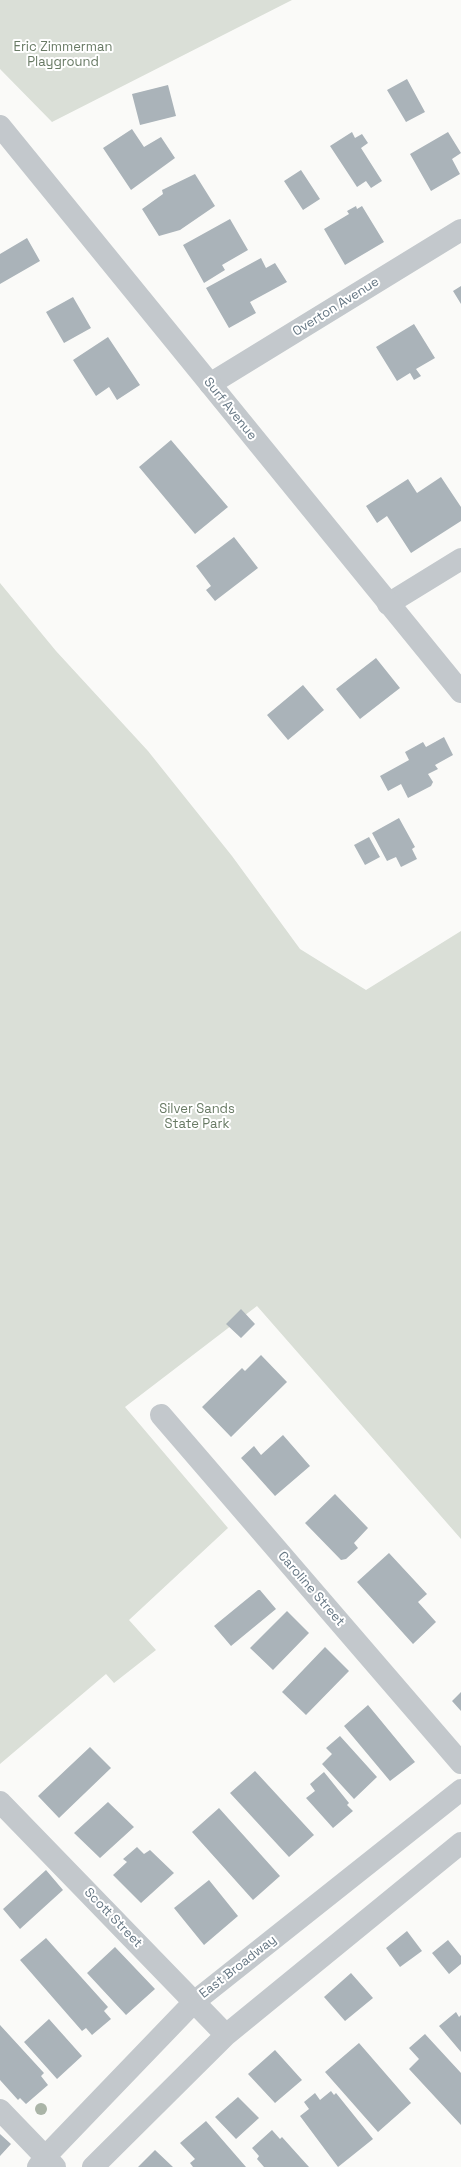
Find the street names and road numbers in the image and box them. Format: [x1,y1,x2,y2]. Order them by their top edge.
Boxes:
street label: Overton Avenue [290,274,382,340]
street label: Surf Avenue [200,375,260,443]
street label: Caroline Street [274,1549,348,1629]
street label: Scott Street [81,1885,145,1951]
street label: East Broadway [196,1932,280,2002]

